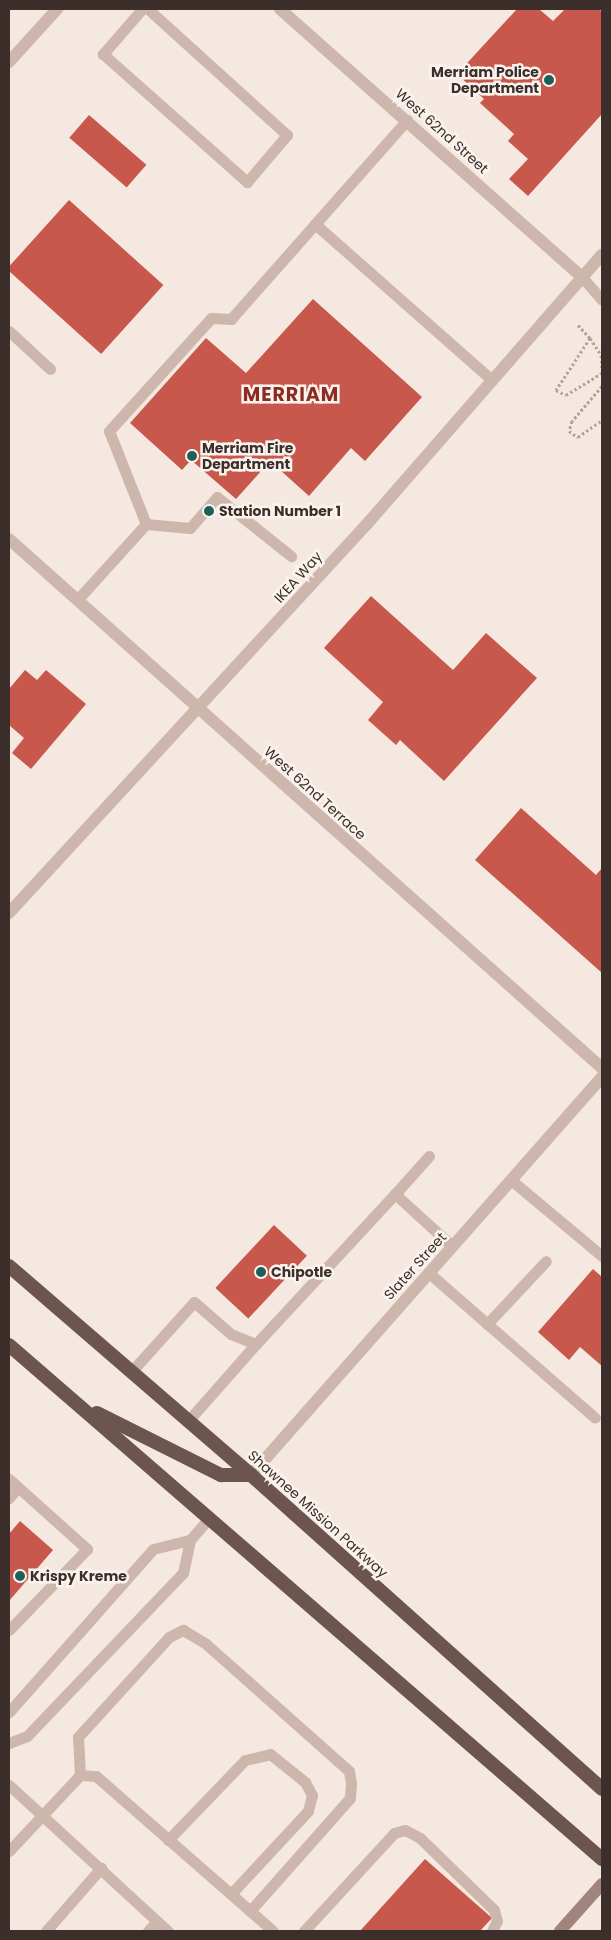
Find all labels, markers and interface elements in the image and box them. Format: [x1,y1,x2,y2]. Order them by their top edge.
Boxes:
place label: Merriam Police Department [431,64,539,96]
marker: Merriam Police Department [543,74,555,86]
street label: West 62nd Street [392,85,492,177]
district label: MERRIAM [242,384,340,406]
place label: Merriam Fire Department [202,440,293,472]
marker: Merriam Fire Department [186,450,198,462]
place label: Station Number 1 [219,503,341,519]
marker: Station Number 1 [203,505,215,517]
street label: IKEA Way [271,548,325,606]
street label: West 62nd Terrace [261,743,369,843]
street label: Slater Street [380,1229,450,1303]
place label: Chipotle [271,1264,332,1280]
marker: Chipotle [255,1266,267,1278]
street label: Shawnee Mission Parkway [245,1447,391,1581]
place label: Krispy Kreme [30,1568,127,1584]
marker: Krispy Kreme [14,1570,26,1582]

